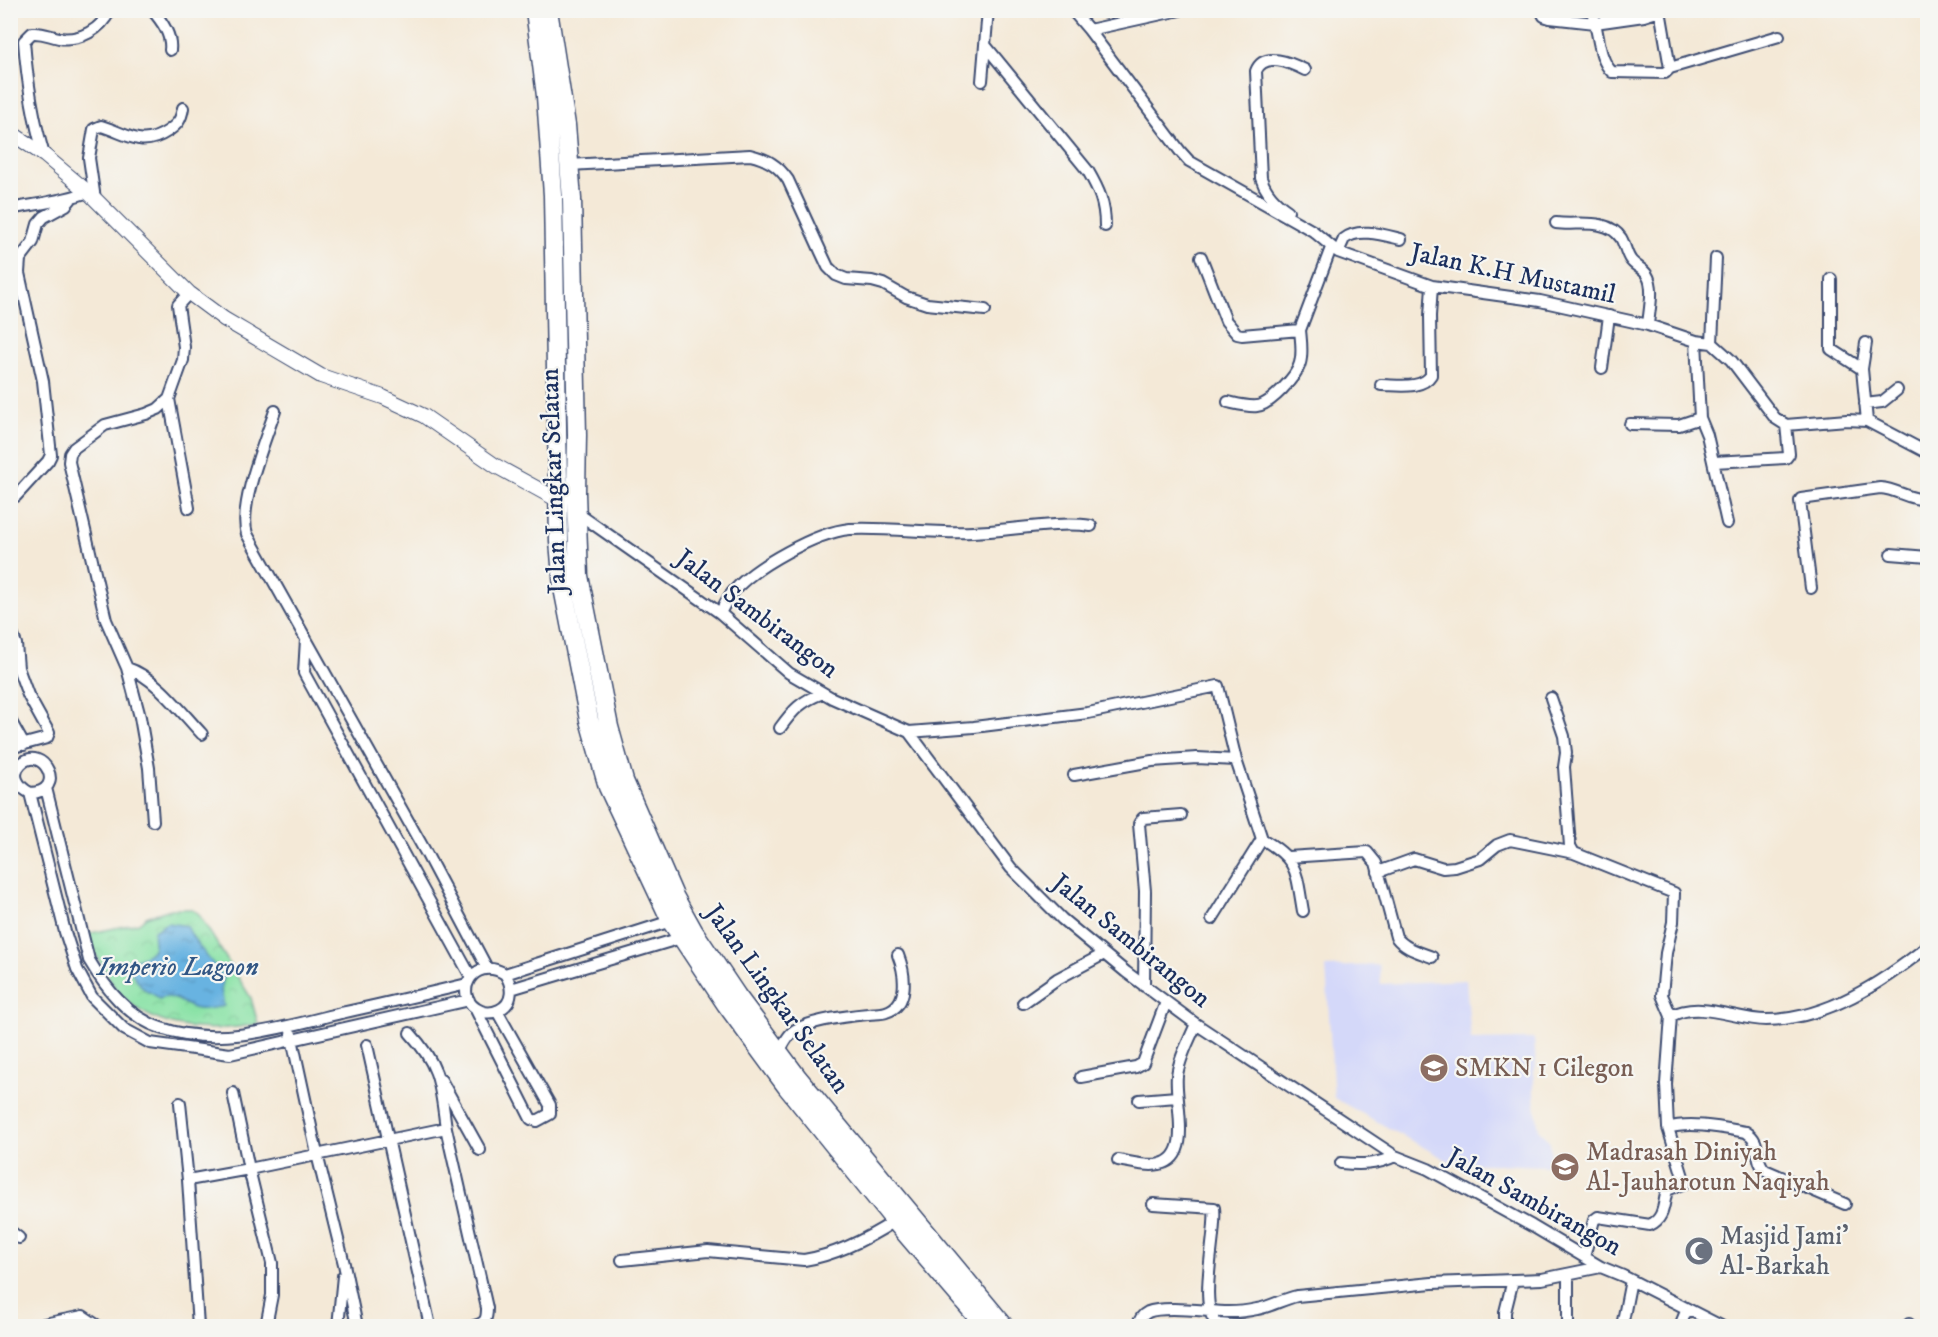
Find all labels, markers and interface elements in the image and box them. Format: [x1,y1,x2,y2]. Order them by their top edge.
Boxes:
street label: Jalan K.H Mustamil [1405,236,1619,312]
street label: Jalan Lingkar Selatan [534,367,575,596]
street label: Jalan Sambirangon [668,541,845,686]
street label: Jalan Sambirangon [1043,866,1218,1015]
street label: Jalan Lingkar Selatan [696,896,857,1100]
water label: Imperio Lagoon [95,950,259,984]
school or university icon: SMKN 1 Cilegon [1418,1052,1450,1084]
place label: SMKN 1 Cilegon [1455,1052,1634,1085]
place label: Madrasah Diniyah Al-Jauharotun Naqiyah [1586,1136,1830,1199]
street label: Jalan Sambirangon [1439,1139,1628,1264]
school or university icon: Madrasah Diniyah Al-Jauharotun Naqiyah [1549,1151,1581,1183]
place label: Masjid Jami' Al-Barkah [1720,1220,1849,1283]
mosque icon: Masjid Jami' Al-Barkah [1683,1235,1715,1267]

